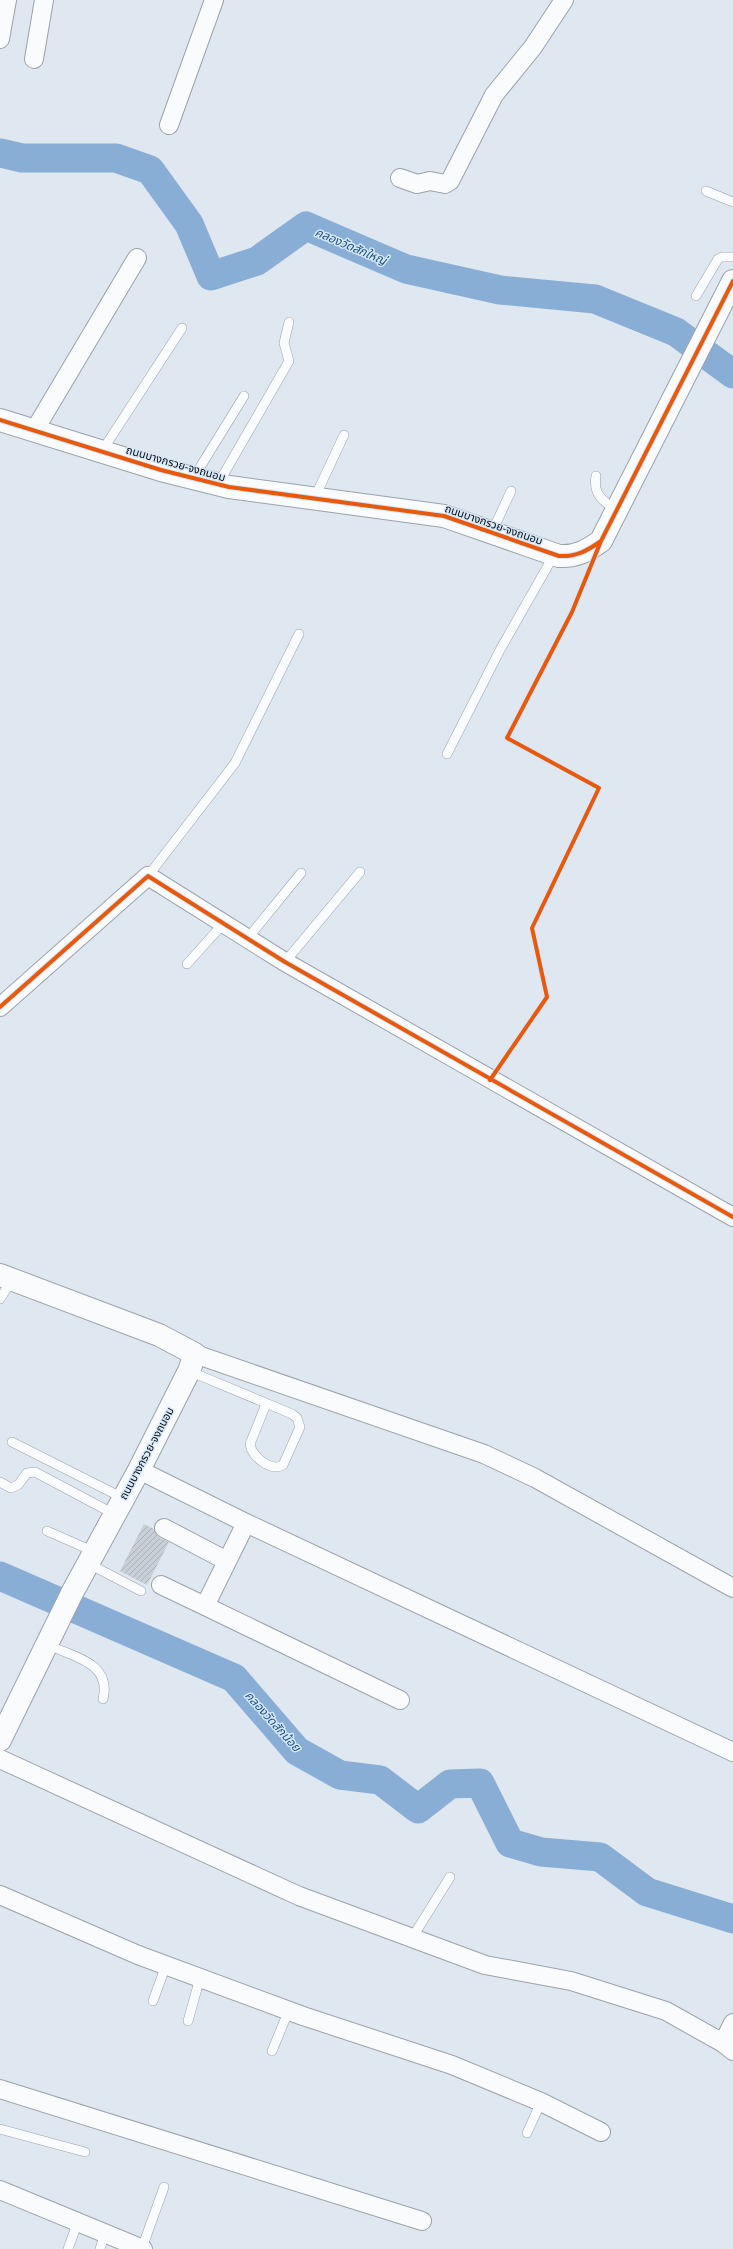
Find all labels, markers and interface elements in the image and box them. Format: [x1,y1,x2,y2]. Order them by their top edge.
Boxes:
water label: คลองวัดสักใหญ่ [313,223,391,270]
street label: ถนนบางกรวย-จงถนอม [125,442,227,484]
street label: ถนนบางกรวย-จงถนอม [443,500,545,548]
street label: ถนนบางกรวย-จงถนอม [115,1404,177,1502]
water label: คลองวัดสักน้อย [241,1687,305,1756]

